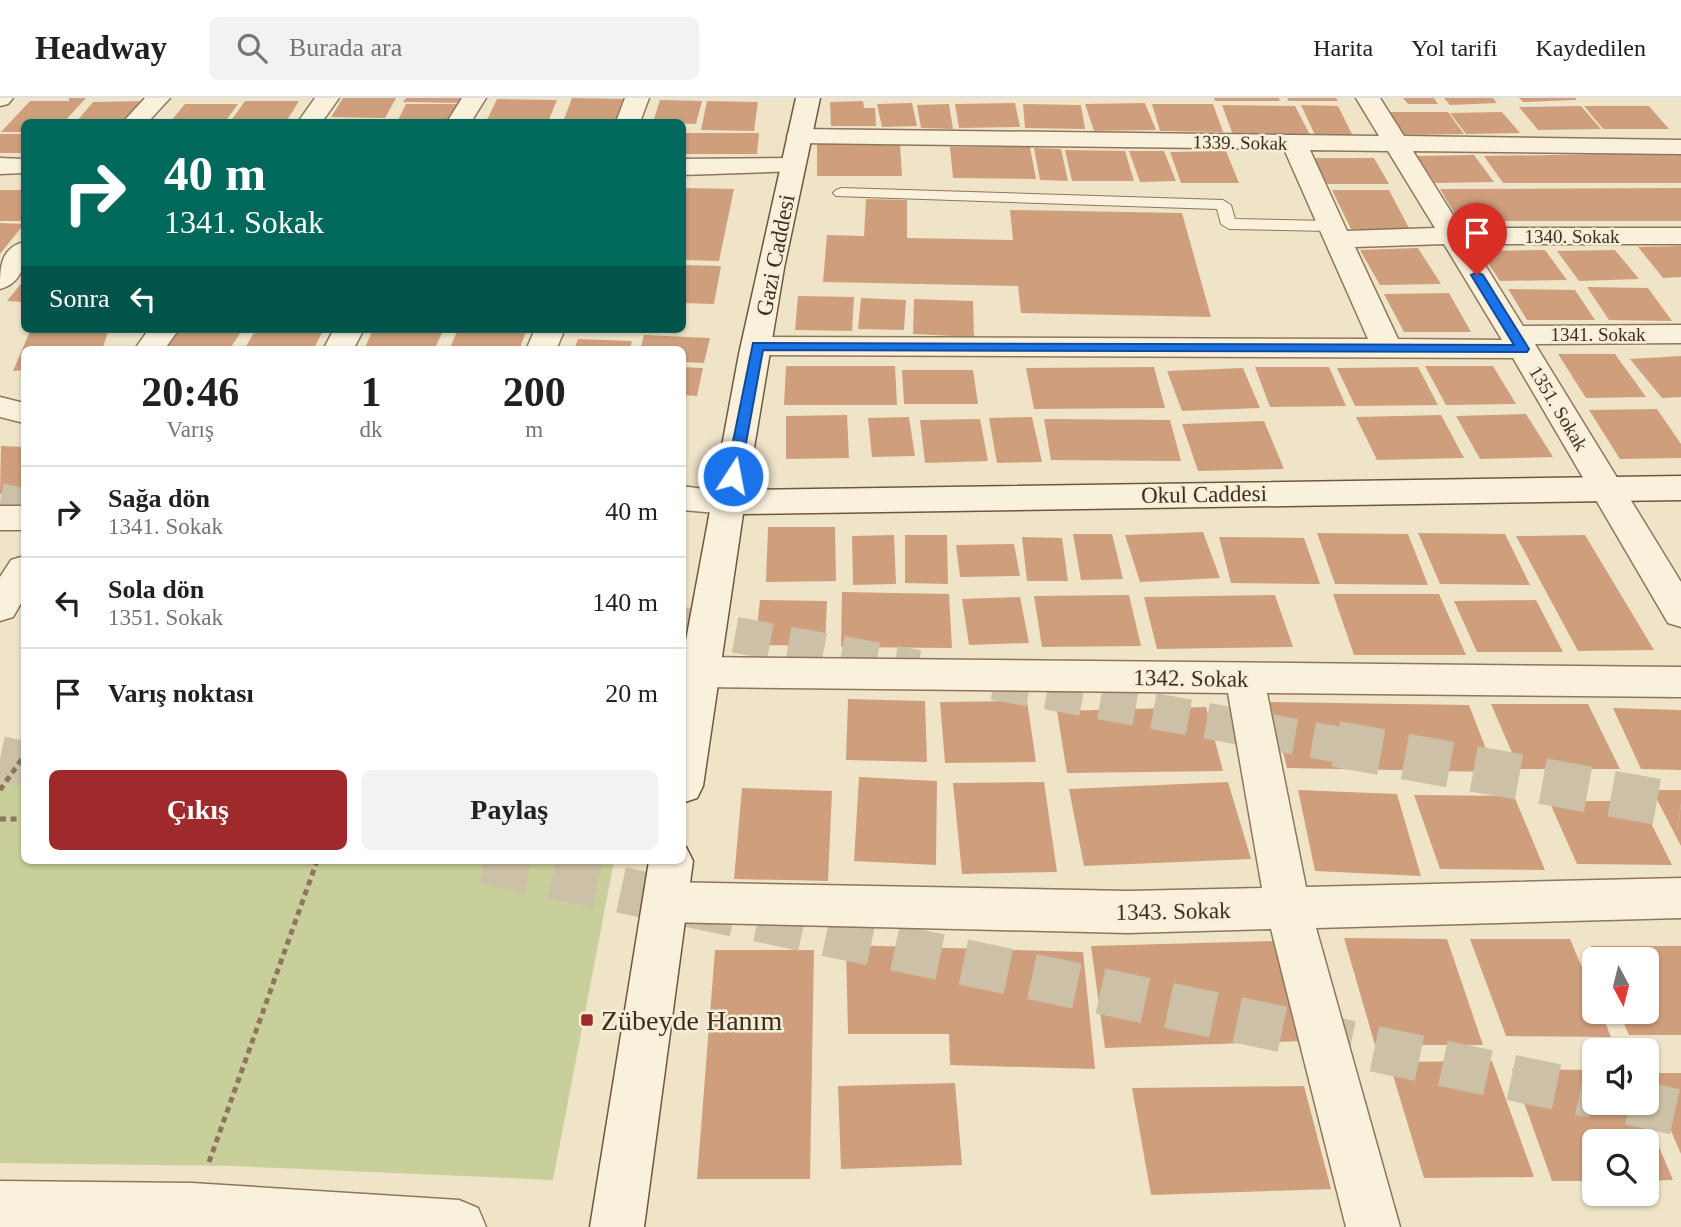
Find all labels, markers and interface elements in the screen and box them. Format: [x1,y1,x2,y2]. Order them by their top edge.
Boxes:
search box [209,17,699,80]
icon: search [233,29,271,67]
text: Headway [35,30,167,66]
text: Burada ara [289,33,402,62]
text: Harita [1313,35,1373,61]
text: Yol tarifi [1411,35,1497,61]
text: Kaydedilen [1535,35,1646,61]
street label: 1339. Sokak [1192,131,1288,154]
text: 40 m [164,146,266,201]
icon: right [49,147,140,238]
street label: Gazi Caddesi [751,192,800,318]
pin [1447,203,1507,275]
text: 1341. Sokak [164,204,324,240]
icon: arrive [1458,214,1496,252]
street label: 1340. Sokak [1525,226,1620,247]
icon: left [124,280,162,318]
text: Sonra [49,284,110,313]
street label: 1341. Sokak [1551,324,1646,345]
street label: 1351. Sokak [1525,362,1592,455]
text: 20:46 [141,369,239,415]
text: 1 [361,369,382,415]
text: 200 [503,369,566,415]
text: Varış [167,417,214,442]
text: dk [360,417,383,442]
text: m [525,417,543,442]
position arrow [696,439,770,513]
street label: Okul Caddesi [1141,481,1267,508]
text: Sağa dön [108,484,210,513]
icon: right [49,493,87,531]
text: 40 m [605,497,658,526]
text: 1341. Sokak [108,514,223,539]
text: Sola dön [108,575,204,604]
icon: left [49,584,87,622]
text: 140 m [592,588,658,617]
text: 1351. Sokak [108,605,223,630]
street label: 1342. Sokak [1133,665,1249,692]
icon: arrive [49,675,87,713]
text: Varış noktası [108,679,254,708]
text: 20 m [605,679,658,708]
button: Çıkış [49,770,347,850]
button: Paylaş [361,770,658,850]
street label: 1343. Sokak [1115,898,1231,925]
north arrow [1582,947,1659,1024]
map controls [1582,947,1659,1206]
place label: Zübeyde Hanım [601,1005,782,1036]
marker: Zübeyde Hanım [579,1012,595,1028]
button: sound [1582,1038,1659,1115]
button: search [1582,1129,1659,1206]

